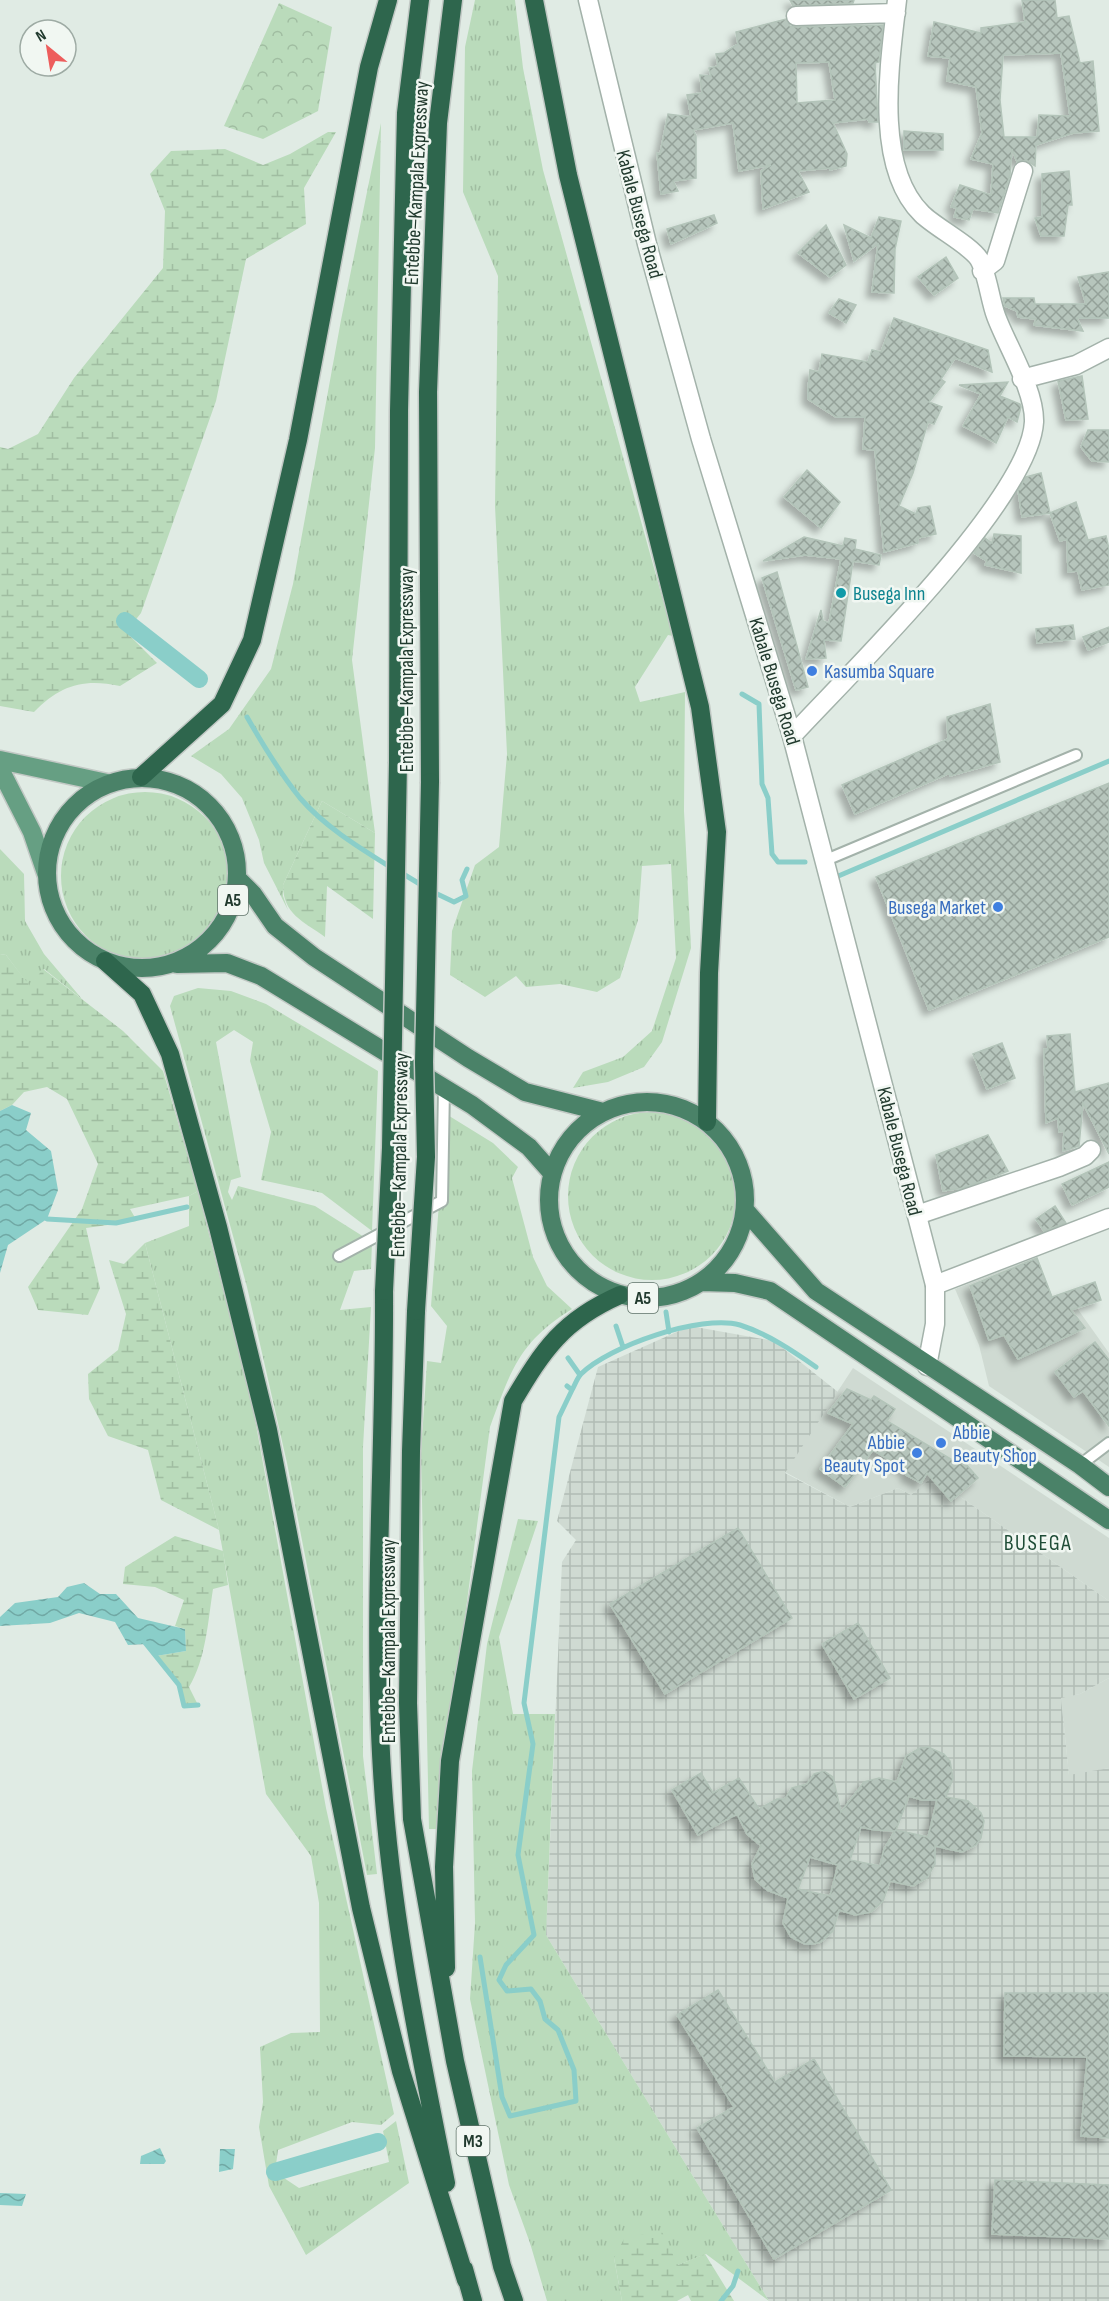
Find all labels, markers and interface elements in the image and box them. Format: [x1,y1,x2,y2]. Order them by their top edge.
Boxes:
north arrow [18,18,78,78]
text: N [33,26,50,47]
street label: Entebbe–Kampala Expressway [400,80,434,286]
street label: Kabale Busega Road [610,147,668,281]
street label: Entebbe–Kampala Expressway [395,567,419,772]
place label: Busega Inn [853,582,925,606]
marker: Busega Inn [834,586,848,600]
street label: Kabale Busega Road [743,615,805,748]
place label: Kasumba Square [824,660,935,684]
marker: Kasumba Square [805,664,819,678]
road number: A5 [218,885,248,915]
place label: Busega Market [888,896,986,920]
marker: Busega Market [991,900,1005,914]
street label: Entebbe–Kampala Expressway [386,1052,414,1258]
street label: Kabale Busega Road [871,1084,927,1218]
road number: A5 [628,1283,658,1313]
place label: Abbie Beauty Shop [952,1421,1037,1468]
place label: Abbie Beauty Spot [824,1431,905,1478]
marker: Abbie Beauty Shop [934,1436,948,1450]
marker: Abbie Beauty Spot [910,1446,924,1460]
district label: BUSEGA [1004,1530,1072,1557]
street label: Entebbe–Kampala Expressway [377,1538,401,1743]
road number: M3 [456,2126,490,2156]

